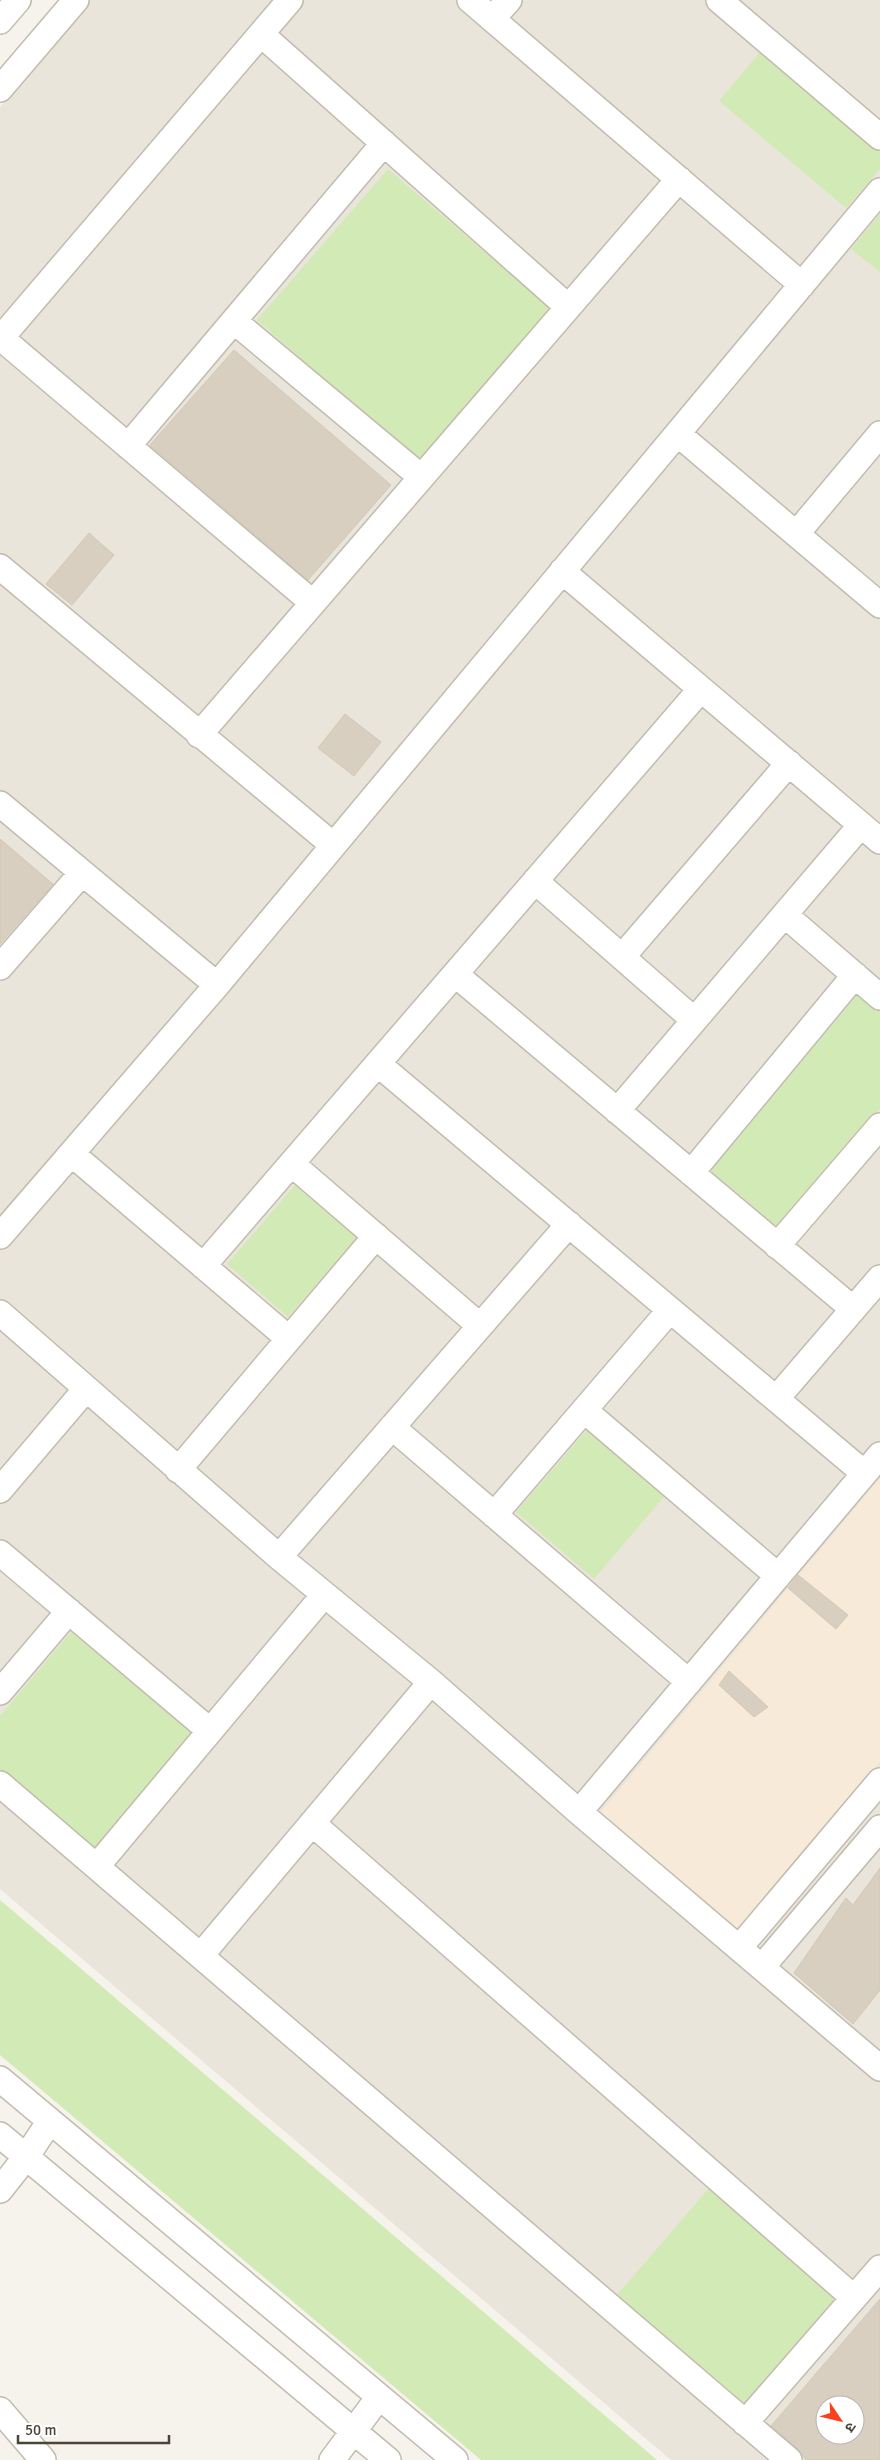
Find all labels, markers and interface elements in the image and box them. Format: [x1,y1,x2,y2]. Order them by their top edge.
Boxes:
north arrow [815,2395,865,2445]
scale bar [18,2412,169,2444]
text: उ [840,2419,860,2436]
text: 50 m [25,2421,56,2439]

